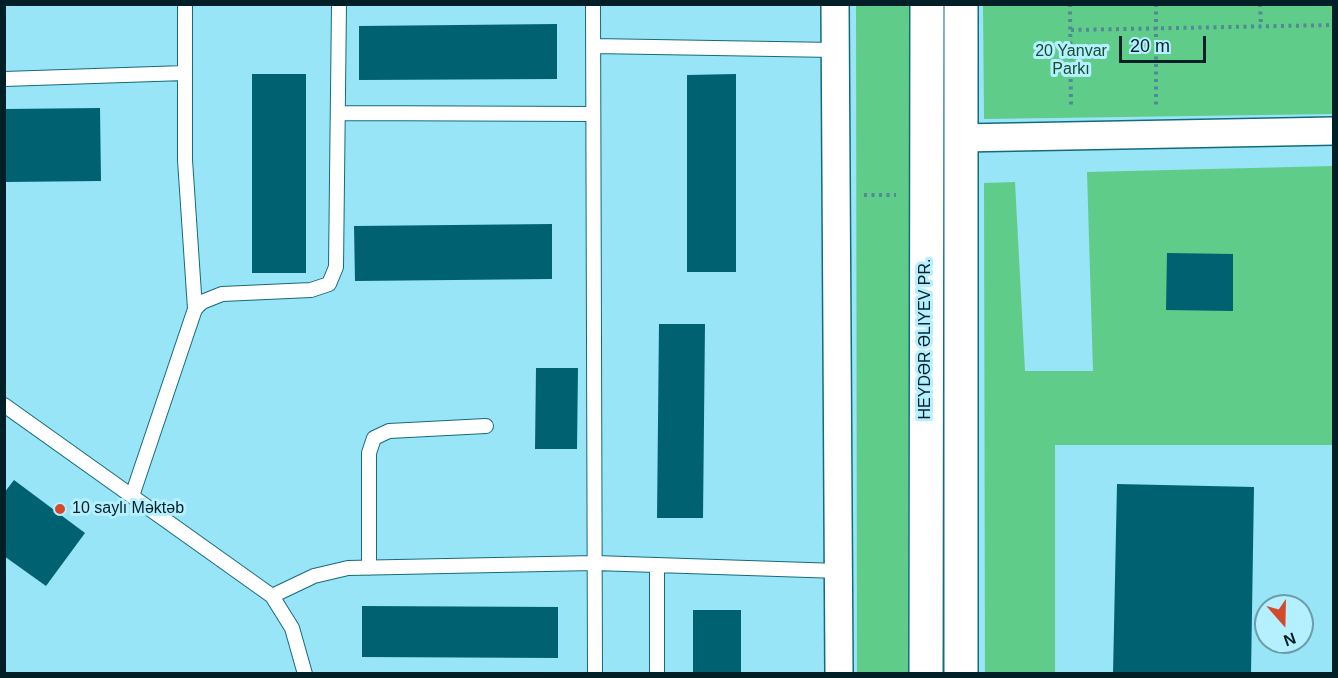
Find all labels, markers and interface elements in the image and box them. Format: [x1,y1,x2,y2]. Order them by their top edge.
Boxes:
scale bar [1122,24,1209,62]
text: 20 m [1130,36,1170,56]
park label: 20 Yanvar Parkı [1035,42,1107,80]
street label: HEYDƏR ƏLIYEV PR. [916,258,936,420]
place label: 10 saylı Məktəb [72,499,184,519]
marker: 10 saylı Məktəb [53,502,67,516]
north arrow [1254,594,1314,654]
text: N [1281,630,1298,649]

